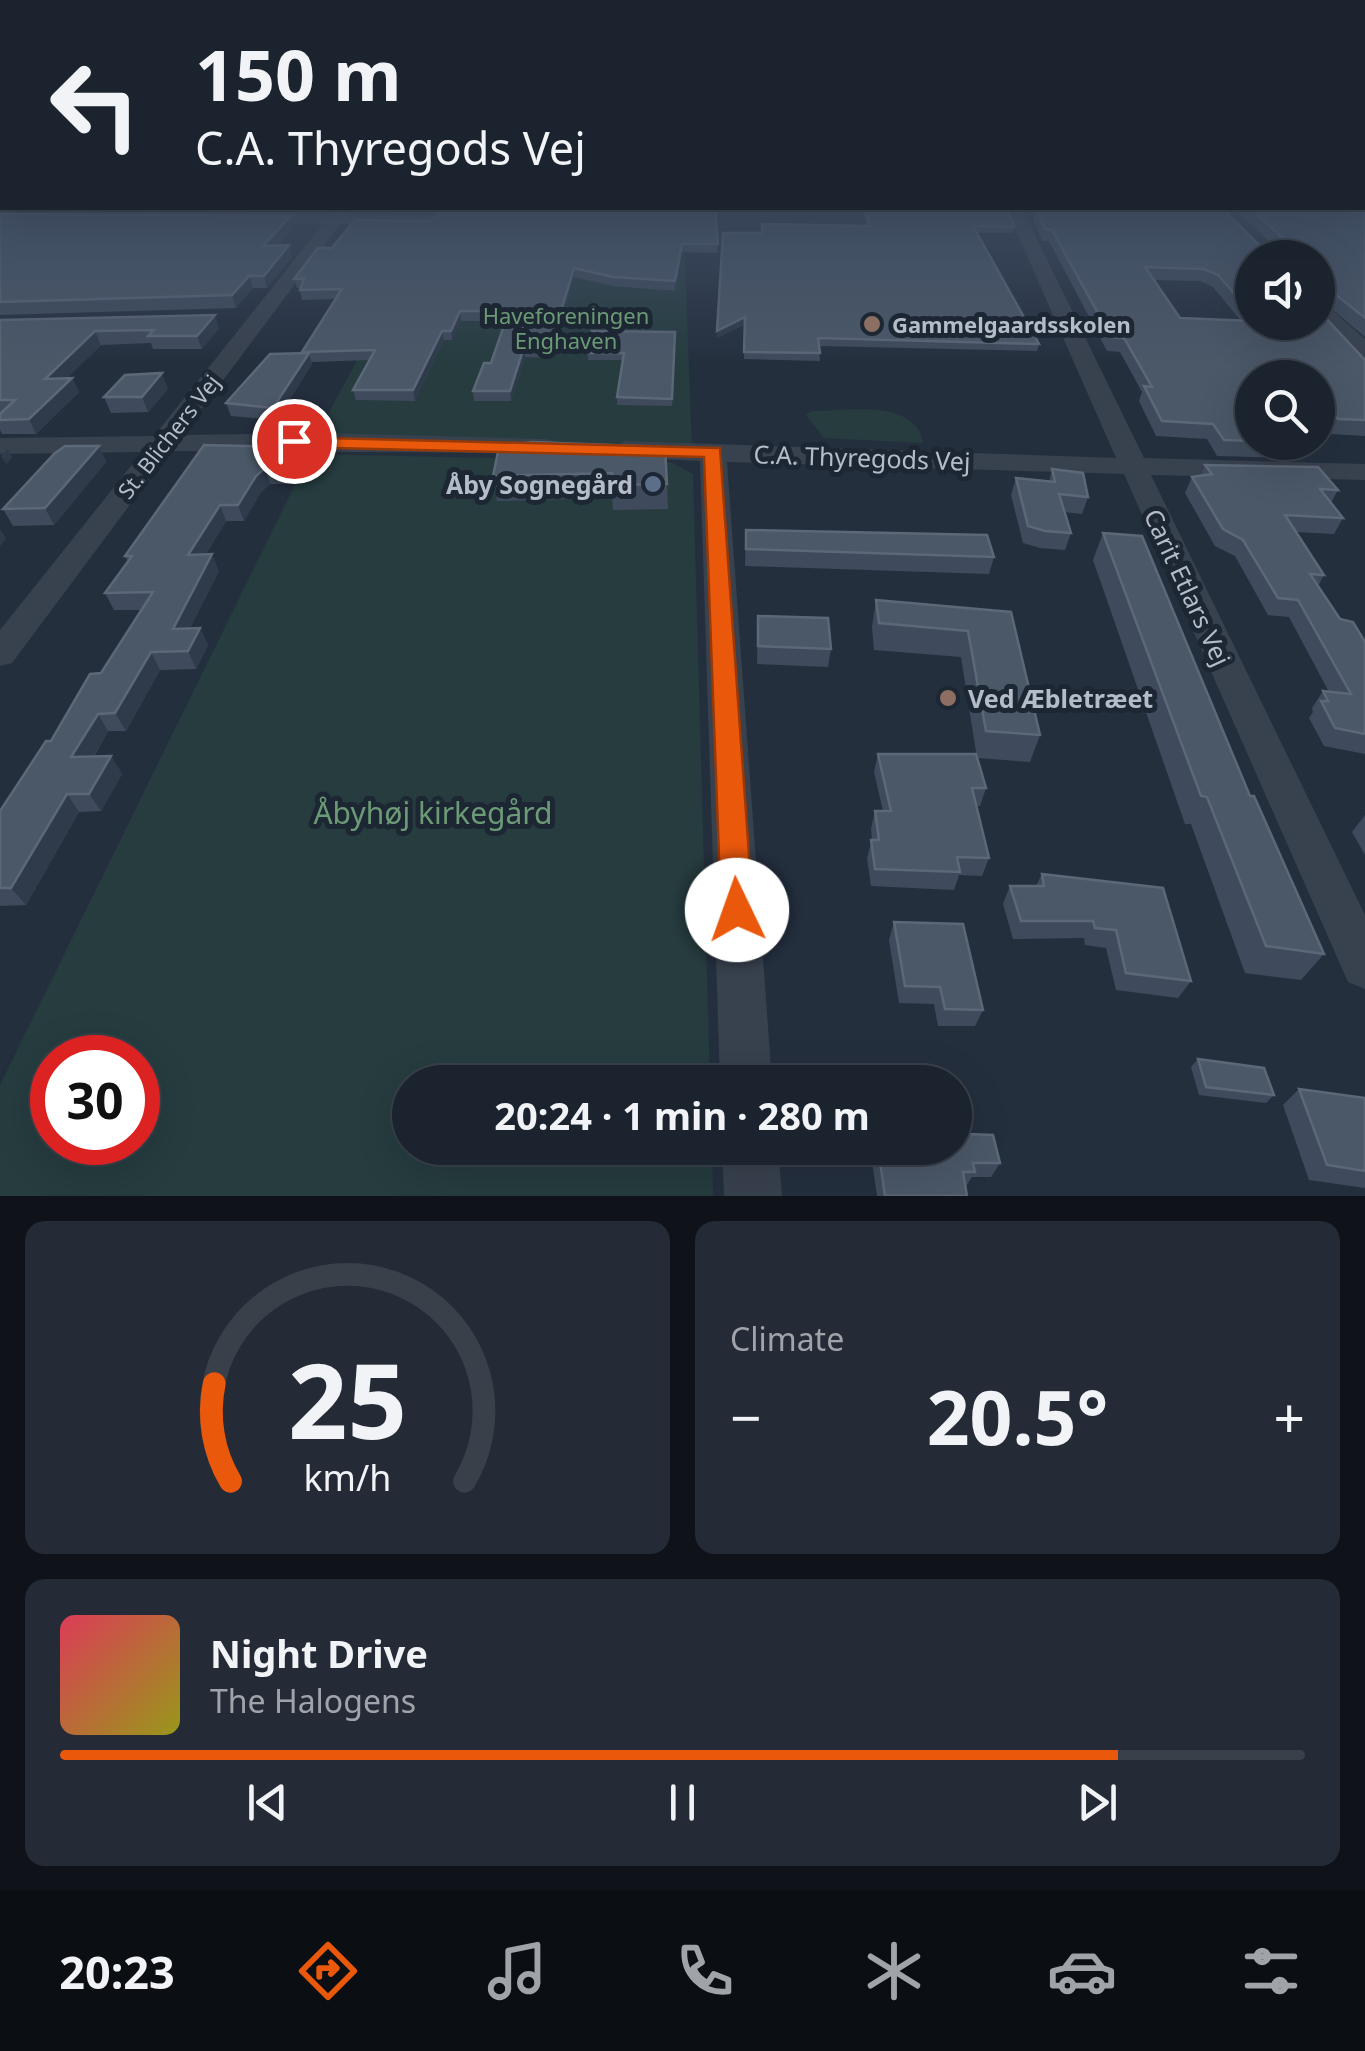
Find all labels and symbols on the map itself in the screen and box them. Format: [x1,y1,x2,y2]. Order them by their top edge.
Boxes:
park label: Haveforeningen Enghaven [483,300,649,355]
place label: Gammelgaardsskolen [892,309,1131,339]
marker: Gammelgaardsskolen [861,313,883,335]
street label: St. Blichers Vej [110,368,226,504]
pin [252,399,337,484]
street label: C.A. Thyregods Vej [753,436,971,478]
place label: Åby Sognegård [446,467,633,501]
marker: Åby Sognegård [642,473,664,495]
street label: Carit Etlars Vej [1137,503,1239,671]
place label: Ved Æbletræet [968,681,1153,715]
marker: Ved Æbletræet [937,687,959,709]
park label: Åbyhøj kirkegård [313,792,553,833]
position arrow [685,858,789,962]
speed limit sign: 30 [30,1035,160,1165]

